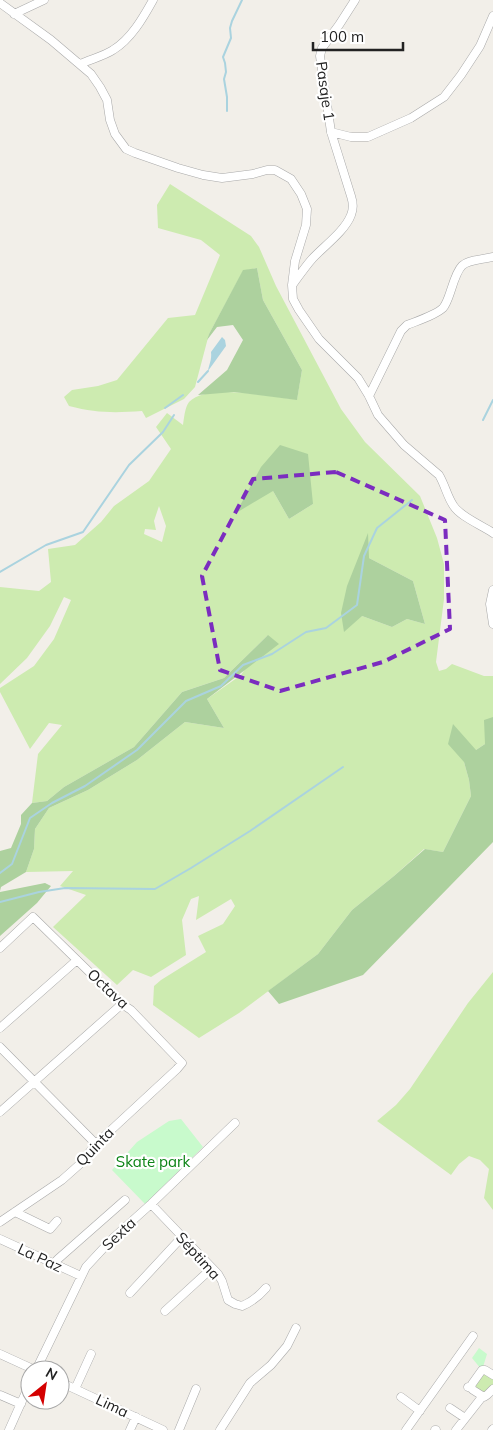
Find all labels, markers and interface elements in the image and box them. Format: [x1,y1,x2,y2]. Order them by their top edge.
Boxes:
scale bar [313,20,403,52]
text: 100 m [320,27,364,46]
street label: Pasaje 1 [312,60,339,122]
street label: Octava [84,965,133,1013]
street label: Quinta [72,1123,118,1170]
park label: Skate park [116,1152,190,1171]
street label: Sexta [98,1213,140,1254]
street label: Séptima [172,1228,225,1283]
street label: La Paz [15,1239,66,1276]
north arrow [20,1360,70,1410]
text: N [42,1363,61,1384]
street label: Lima [93,1390,132,1421]

